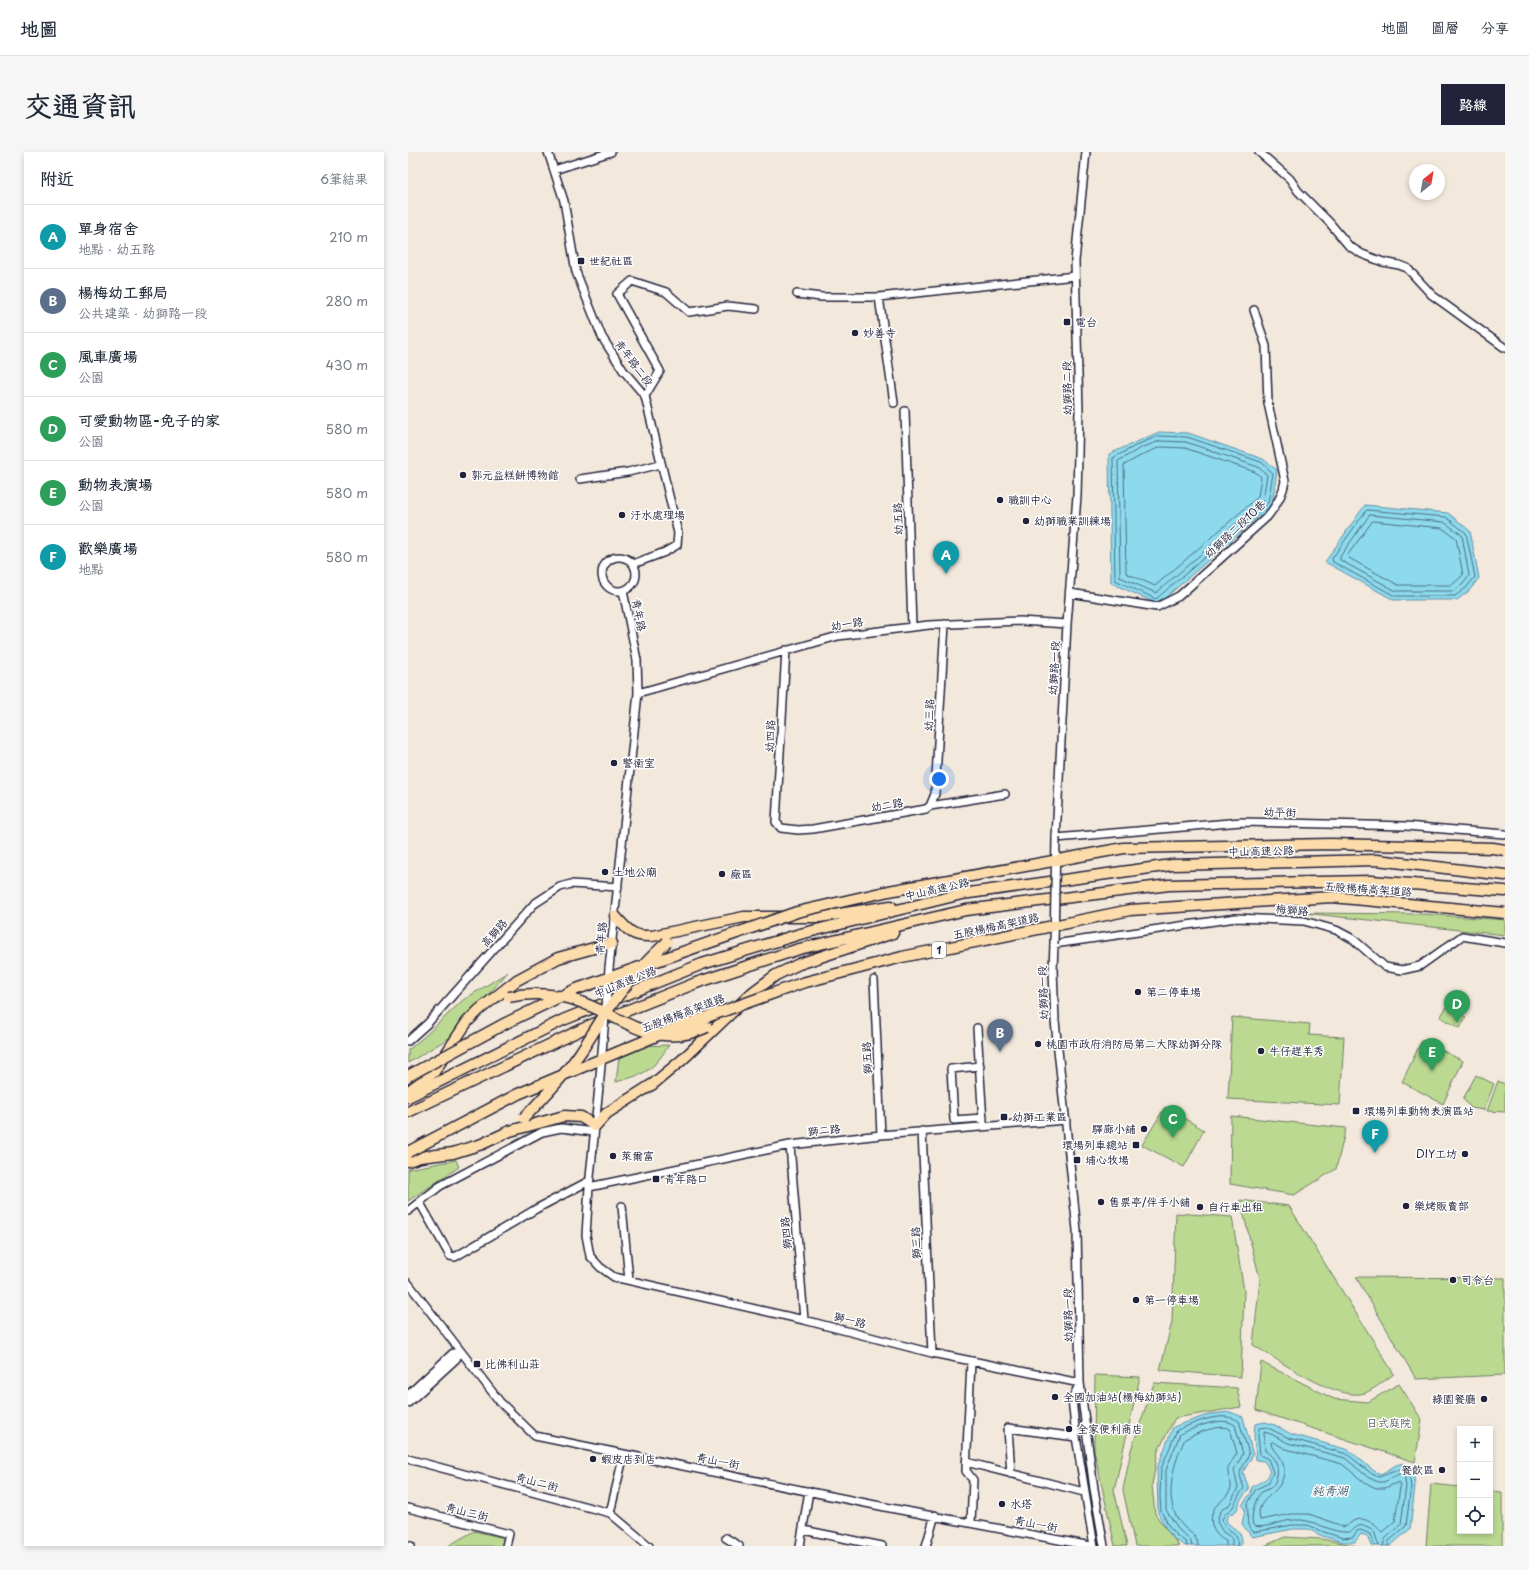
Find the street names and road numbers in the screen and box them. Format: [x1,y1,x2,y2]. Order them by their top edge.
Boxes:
street label: 青年路二段 [611,336,658,390]
street label: 幼獅路二段 [1058,360,1075,416]
street label: 幼獅路二段10巷 [1200,495,1269,562]
street label: 幼五路 [888,502,907,536]
street label: 青年路 [628,597,651,633]
street label: 幼一路 [829,613,865,634]
street label: 幼獅路一段 [1044,640,1063,696]
street label: 幼三路 [919,698,938,732]
street label: 幼四路 [760,719,779,753]
street label: 幼二路 [869,793,905,816]
street label: 幼平街 [1263,802,1298,821]
street label: 中山高速公路 [1228,841,1294,860]
street label: 中山高速公路 [903,873,971,904]
street label: 五股楊梅高架道路 [1324,877,1413,900]
street label: 梅獅路 [1275,900,1309,919]
street label: 五股楊梅高架道路 [951,908,1041,943]
street label: 高獅路 [476,915,511,951]
street label: 青年路 [590,921,611,955]
road number: 1 [932,942,946,958]
street label: 中山高速公路 [591,961,659,1002]
street label: 幼獅路一段 [1033,965,1052,1021]
street label: 五股楊梅高架道路 [639,989,727,1036]
street label: 獅五路 [857,1041,876,1075]
street label: 獅二路 [807,1119,841,1140]
street label: 獅四路 [776,1216,795,1250]
street label: 獅三路 [906,1226,925,1260]
street label: 幼獅路一段 [1059,1287,1076,1343]
street label: 獅一路 [832,1307,868,1332]
street label: 青山一街 [695,1448,742,1473]
street label: 青山二街 [514,1468,562,1496]
street label: 青山三街 [444,1498,491,1525]
street label: 青山一街 [1013,1511,1060,1536]

